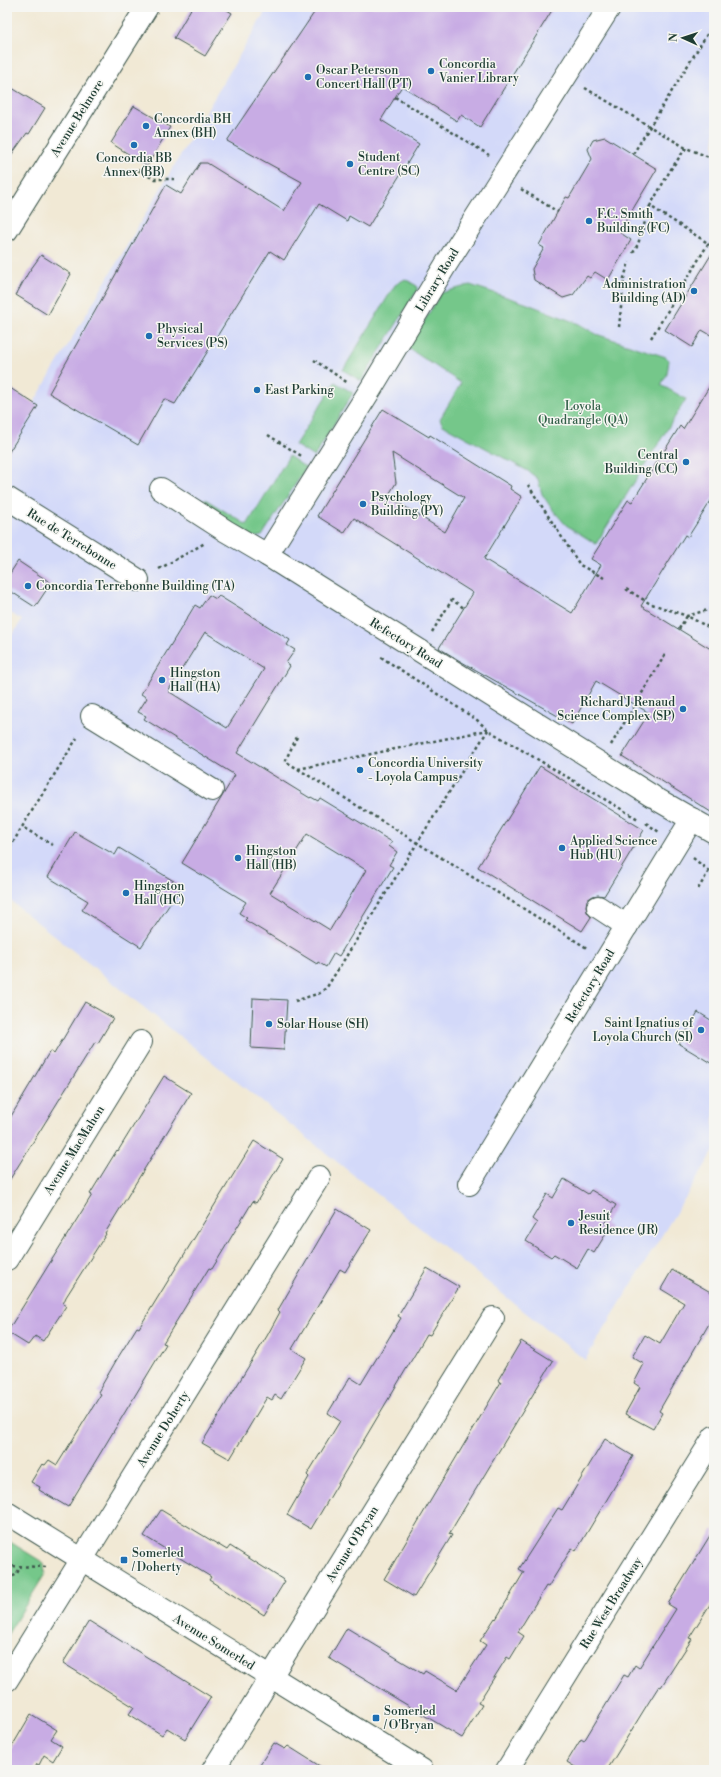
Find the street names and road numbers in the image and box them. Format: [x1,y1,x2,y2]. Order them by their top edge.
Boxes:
street label: Avenue Belmore [47,77,107,161]
street label: Library Road [413,246,462,315]
street label: Rue de Terrebonne [24,506,119,573]
street label: Refectory Road [367,615,445,672]
street label: Refectory Road [563,947,618,1026]
street label: Avenue MacMahon [40,1103,108,1199]
street label: Avenue Doherty [134,1388,193,1471]
street label: Avenue O'Bryan [322,1503,382,1586]
street label: Rue West Broadway [577,1555,646,1652]
street label: Avenue Somerled [169,1611,258,1674]

